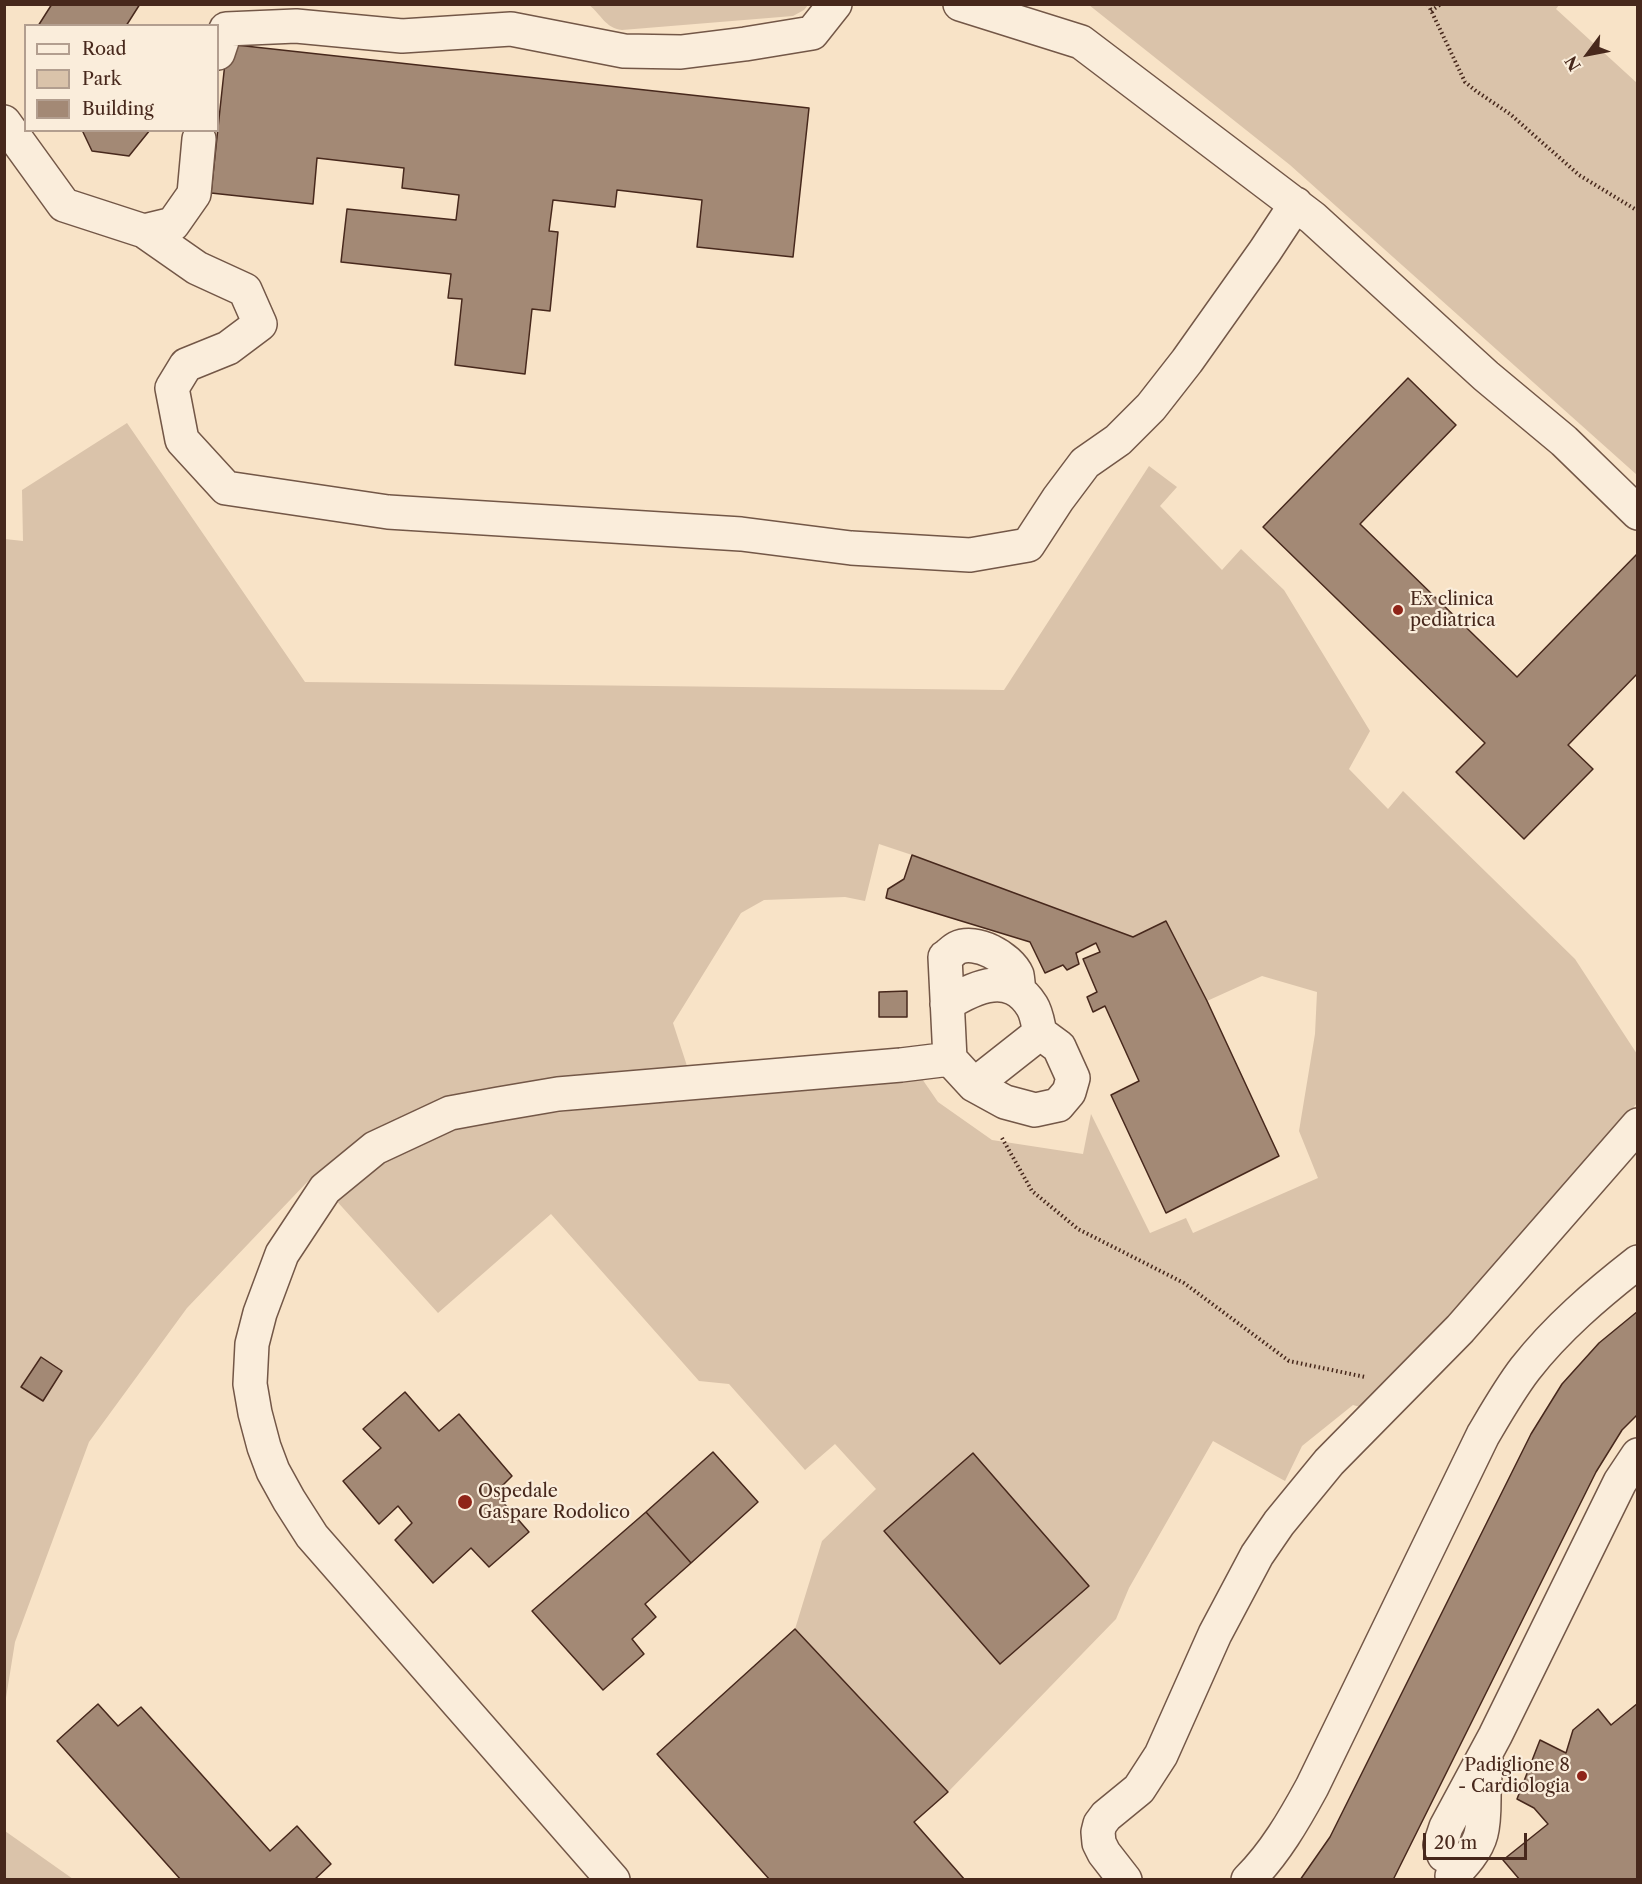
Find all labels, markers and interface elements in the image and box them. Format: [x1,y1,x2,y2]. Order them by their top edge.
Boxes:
legend [24,24,219,132]
north arrow [1558,24,1618,84]
text: Road [82,38,127,60]
text: N [1561,52,1585,75]
text: Park [82,68,121,90]
text: Building [82,98,154,120]
place label: Ex clinica pediatrica [1410,589,1495,632]
marker: Ex clinica pediatrica [1391,603,1405,617]
place label: Ospedale Gaspare Rodolico [478,1481,630,1524]
marker: Ospedale Gaspare Rodolico [456,1493,474,1511]
place label: Padiglione 8 - Cardiologia [1458,1755,1570,1798]
marker: Padiglione 8 - Cardiologia [1575,1769,1589,1783]
scale bar [1426,1821,1530,1859]
text: 20 m [1434,1832,1477,1854]

